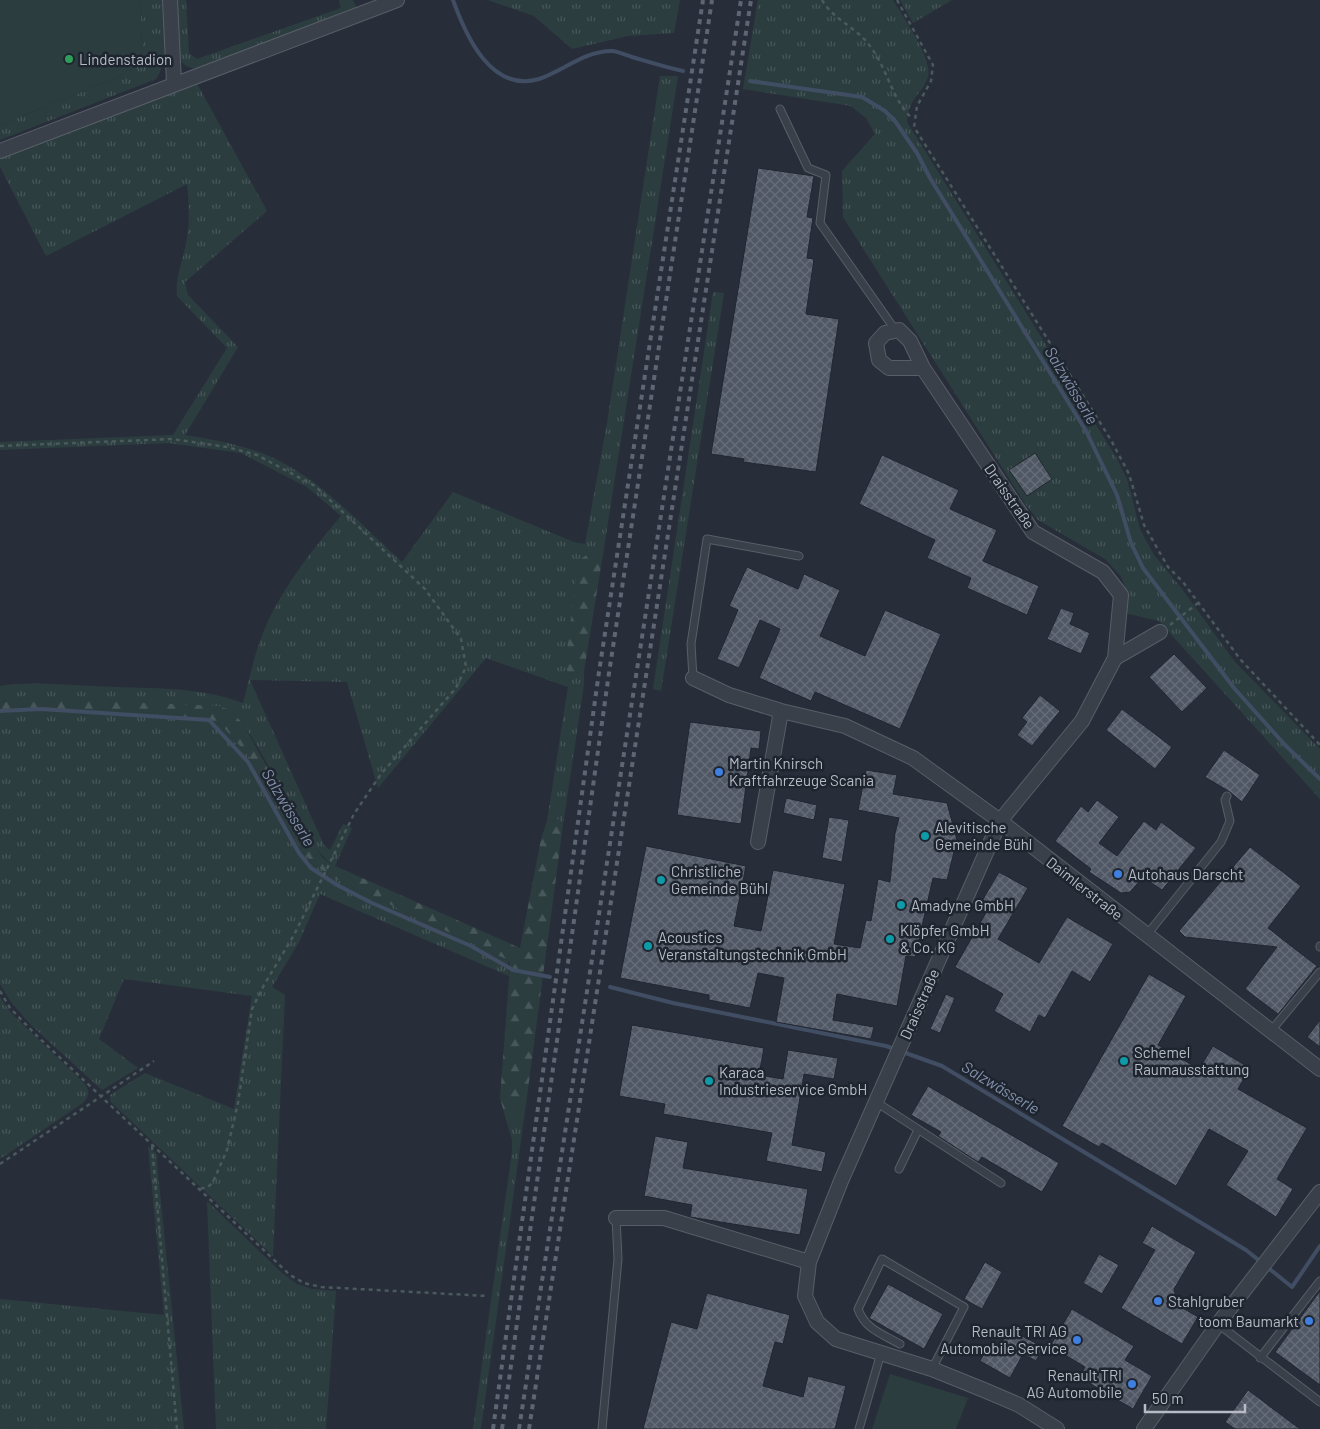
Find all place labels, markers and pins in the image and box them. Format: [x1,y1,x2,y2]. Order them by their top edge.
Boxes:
place label: Lindenstadion [79,50,172,68]
marker: Lindenstadion [63,53,75,65]
place label: Martin Knirsch Kraftfahrzeuge Scania [729,754,874,789]
marker: Martin Knirsch Kraftfahrzeuge Scania [713,766,725,778]
place label: Alevitische Gemeinde Bühl [935,818,1032,853]
marker: Alevitische Gemeinde Bühl [919,830,931,842]
place label: Christliche Gemeinde Bühl [671,862,768,897]
place label: Autohaus Darscht [1128,865,1243,883]
marker: Autohaus Darscht [1112,868,1124,880]
marker: Christliche Gemeinde Bühl [655,874,667,886]
place label: Amadyne GmbH [911,896,1014,914]
marker: Amadyne GmbH [895,899,907,911]
place label: Klöpfer GmbH & Co. KG [900,921,990,956]
place label: Acoustics Veranstaltungstechnik GmbH [658,928,847,963]
marker: Klöpfer GmbH & Co. KG [884,933,896,945]
marker: Acoustics Veranstaltungstechnik GmbH [642,940,654,952]
place label: Schemel Raumausstattung [1134,1043,1249,1078]
marker: Schemel Raumausstattung [1118,1055,1130,1067]
place label: Karaca Industrieservice GmbH [719,1063,867,1098]
marker: Karaca Industrieservice GmbH [703,1075,715,1087]
place label: Stahlgruber [1168,1292,1245,1310]
marker: Stahlgruber [1152,1295,1164,1307]
place label: toom Baumarkt [1198,1312,1299,1330]
marker: toom Baumarkt [1303,1315,1315,1327]
place label: Renault TRI AG Automobile Service [940,1322,1067,1357]
marker: Renault TRI AG Automobile Service [1071,1334,1083,1346]
place label: Renault TRI AG Automobile [1026,1366,1122,1401]
marker: Renault TRI AG Automobile [1126,1378,1138,1390]

